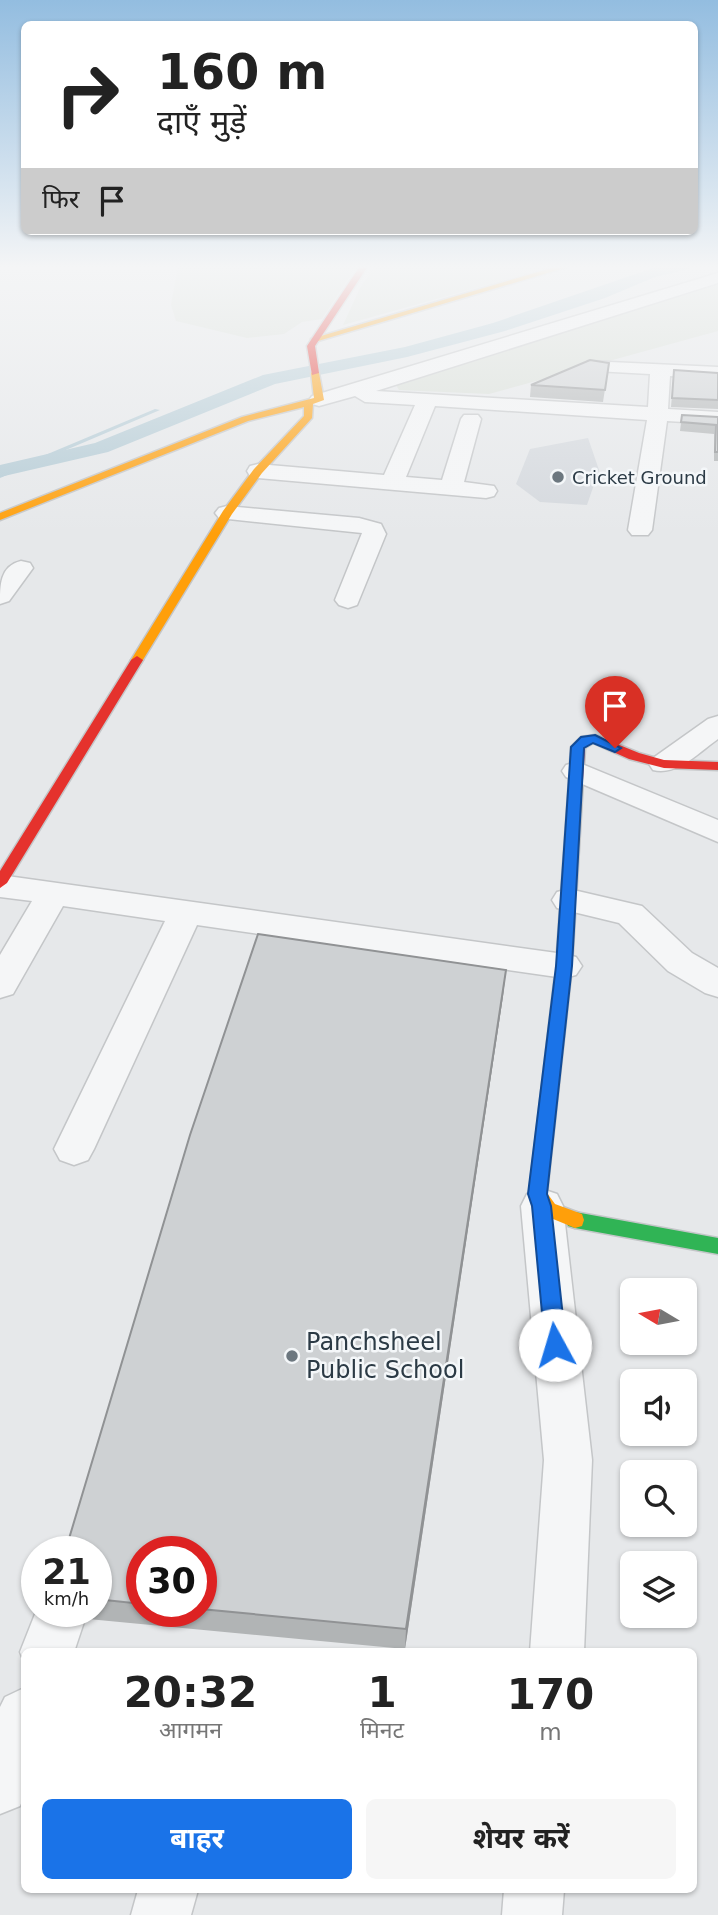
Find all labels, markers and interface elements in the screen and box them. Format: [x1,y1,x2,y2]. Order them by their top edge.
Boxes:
text: 160 m [157,44,327,101]
icon: right [42,49,133,140]
text: दाएँ मुड़ें [157,103,246,141]
icon: arrive [93,182,131,220]
text: फिर [42,184,79,214]
place label: Cricket Ground [572,467,707,488]
marker: Cricket Ground [550,469,566,485]
pin [585,676,645,748]
icon: arrive [596,687,634,725]
north arrow [620,1278,696,1354]
map controls [620,1278,697,1628]
position arrow [518,1308,592,1382]
place label: Panchsheel Public School [306,1328,464,1384]
marker: Panchsheel Public School [284,1348,300,1364]
button: sound [620,1369,697,1446]
button: search [620,1460,697,1537]
speed limit sign: 30 [126,1536,217,1627]
button: layers [620,1551,697,1628]
text: 21 [42,1552,91,1592]
text: km/h [44,1588,89,1609]
text: 20:32 [124,1668,257,1717]
text: 1 [367,1668,397,1717]
text: 170 [507,1670,594,1719]
text: आगमन [159,1717,222,1743]
text: मिनट [360,1717,404,1743]
text: m [539,1719,562,1745]
button: बाहर [42,1799,352,1879]
button: शेयर करें [366,1799,676,1879]

